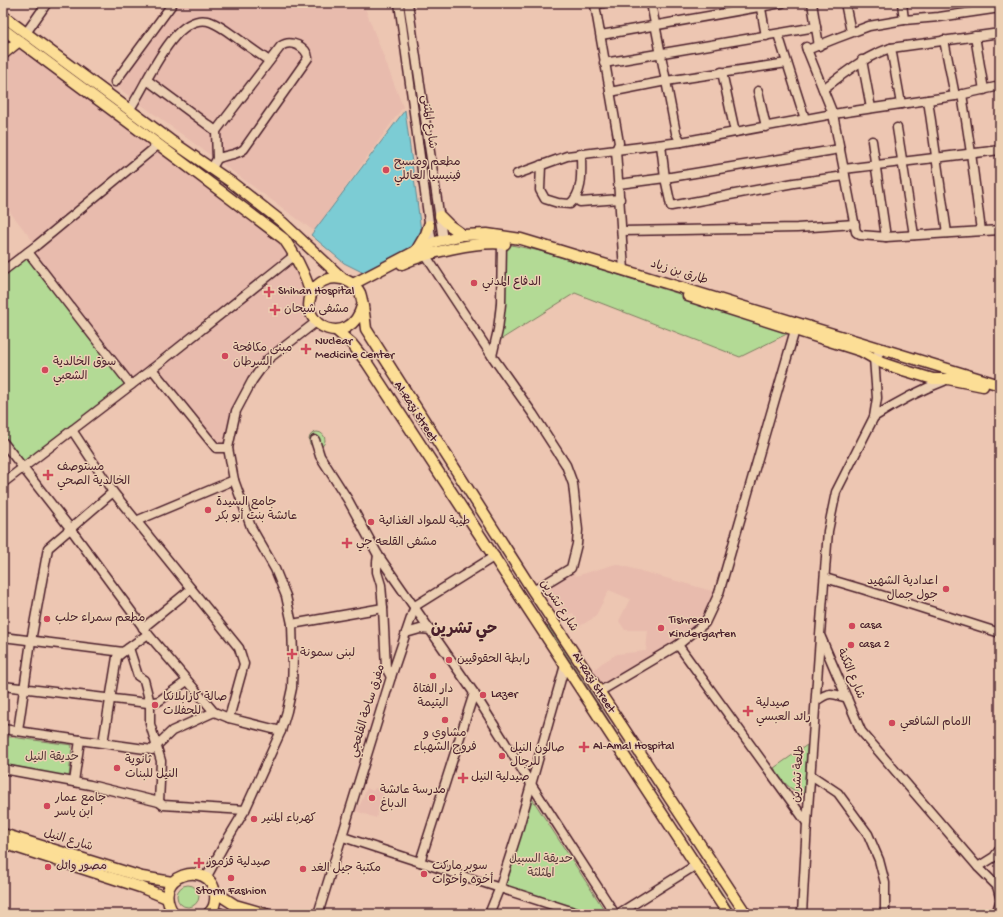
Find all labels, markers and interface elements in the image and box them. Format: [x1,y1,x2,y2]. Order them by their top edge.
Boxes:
street label: شارع المثنى [417,94,439,150]
place label: مطعم ومسبح فينيسيا العائلي [394,156,461,186]
marker: مطعم ومسبح فينيسيا العائلي [381,165,391,175]
street label: طارق بن زياد [648,258,710,288]
place label: الدفاع المدني [482,276,541,292]
marker: الدفاع المدني [469,278,479,288]
place label: Shihan Hospital [278,285,355,299]
marker: Shihan Hospital [263,286,275,298]
place label: مشفى شيحان [284,303,349,317]
marker: مشفى شيحان [269,304,281,316]
place label: Nuclear Medicine Center [315,335,396,363]
place label: مبنى مكافحة السرطان [233,341,292,370]
marker: Nuclear Medicine Center [300,343,312,355]
marker: مبنى مكافحة السرطان [220,351,230,361]
place label: سوق الخالدية الشعبي [53,355,116,386]
marker: سوق الخالدية الشعبي [40,365,50,375]
street label: Al-Razi Street [390,379,440,446]
place label: مستوصف الخالدية الصحي [57,461,130,491]
marker: مستوصف الخالدية الصحي [42,469,54,481]
place label: جامع السيدة عائشة بنت أبو بكر [215,496,297,524]
marker: جامع السيدة عائشة بنت أبو بكر [203,505,213,515]
place label: طيبة للمواد الغذائية [379,515,470,529]
marker: طيبة للمواد الغذائية [366,517,376,527]
place label: مشفى القلعه جي [356,536,437,552]
marker: مشفى القلعه جي [341,537,353,549]
place label: اعدادية الشهيد جول جمال [867,575,938,603]
street label: شارع تشرين [536,577,580,635]
marker: اعدادية الشهيد جول جمال [941,584,951,594]
place label: مطعم سمراء حلب [55,612,145,626]
marker: مطعم سمراء حلب [42,614,52,624]
place label: Tishreen Kindergarten [668,614,736,642]
place label: casa [860,619,882,633]
district label: حي تشرين [431,621,497,642]
marker: casa [847,621,857,631]
marker: Tishreen Kindergarten [656,623,666,633]
place label: casa 2 [859,638,890,652]
marker: casa 2 [846,640,856,650]
place label: لبنى سمونة [300,647,355,661]
street label: شارع الثكنة [833,647,867,701]
marker: لبنى سمونة [287,649,297,659]
street label: Al-Razi Street [568,650,618,717]
place label: رابطة الحقوقيين [457,653,530,667]
marker: رابطة الحقوقيين [444,655,454,665]
street label: مفرق ساحة القلعجي [347,663,391,760]
marker: دار الفتاة اليتيمة [428,671,438,681]
place label: دار الفتاة اليتيمة [413,683,453,711]
place label: Lazer [491,688,520,702]
marker: Lazer [478,690,488,700]
place label: صالة كازابلانكا للحفلات [163,691,227,719]
place label: صيدلية رائد العبسي [756,697,811,727]
marker: صالة كازابلانكا للحفلات [150,700,160,710]
marker: صيدلية رائد العبسي [743,706,753,716]
marker: مشاوي و فروج الشهباء [440,715,450,725]
place label: الامام الشافعي [900,716,971,732]
marker: الامام الشافعي [887,718,897,728]
place label: مشاوي و فروج الشهباء [413,727,477,755]
place label: Al-Amal Hospital [593,740,675,754]
place label: صالون النيل للرجال [510,741,565,770]
marker: Al-Amal Hospital [578,741,590,753]
street label: طلعة تشرين [790,745,808,803]
park label: حديقة النيل [25,750,79,765]
marker: صالون النيل للرجال [497,751,507,761]
place label: ثانوية النيل للبنات [125,754,178,782]
marker: ثانوية النيل للبنات [112,763,122,773]
place label: صيدلية النيل [471,770,529,785]
marker: صيدلية النيل [458,773,468,783]
place label: مدرسة عائشة الدباغ [380,784,446,812]
place label: جامع عمار ابن ياسر [54,792,106,820]
marker: مدرسة عائشة الدباغ [367,793,377,803]
marker: جامع عمار ابن ياسر [42,801,52,811]
place label: كهرباء المنير [261,812,316,826]
marker: كهرباء المنير [249,814,259,824]
street label: شارع النيل [42,826,95,855]
park label: حديقة السبيل المثلثة [509,853,573,881]
place label: صيدلية قزموز [206,856,271,870]
marker: صيدلية قزموز [194,858,204,868]
place label: مصور وائل [56,859,107,874]
place label: سوبر ماركت أخوه وأخوات [432,860,493,888]
place label: مكتبة جيل الغد [311,861,381,876]
marker: مصور وائل [43,862,53,872]
marker: مكتبة جيل الغد [298,864,308,874]
marker: سوبر ماركت أخوه وأخوات [419,869,429,879]
marker: Storm Fashion [226,873,236,883]
place label: Storm Fashion [196,885,267,899]

